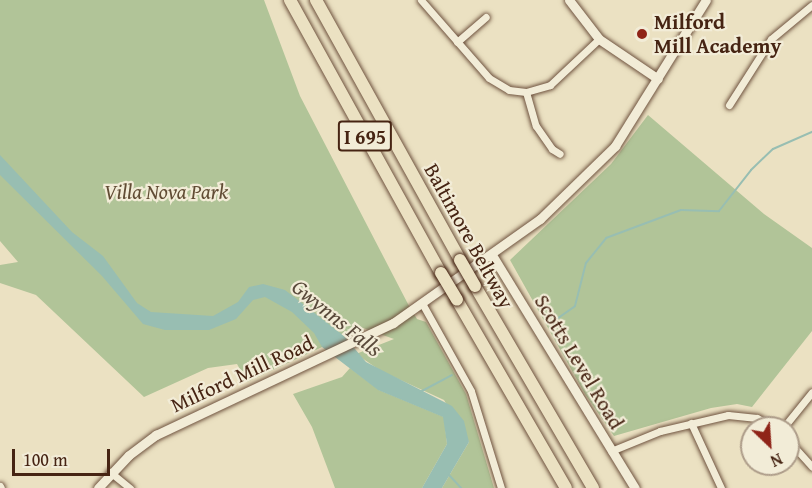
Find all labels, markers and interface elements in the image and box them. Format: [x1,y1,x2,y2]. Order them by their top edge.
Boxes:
place label: Milford Mill Academy [654,9,781,59]
marker: Milford Mill Academy [635,27,649,41]
road number: I 695 [336,119,394,153]
street label: Baltimore Beltway [419,159,519,313]
park label: Villa Nova Park [104,179,228,205]
water label: Gwynns Falls [287,274,387,362]
street label: Scotts Level Road [529,290,629,434]
street label: Milford Mill Road [167,330,317,418]
north arrow [740,416,800,476]
scale bar [15,437,112,475]
text: 100 m [23,446,68,473]
text: N [767,447,787,474]

